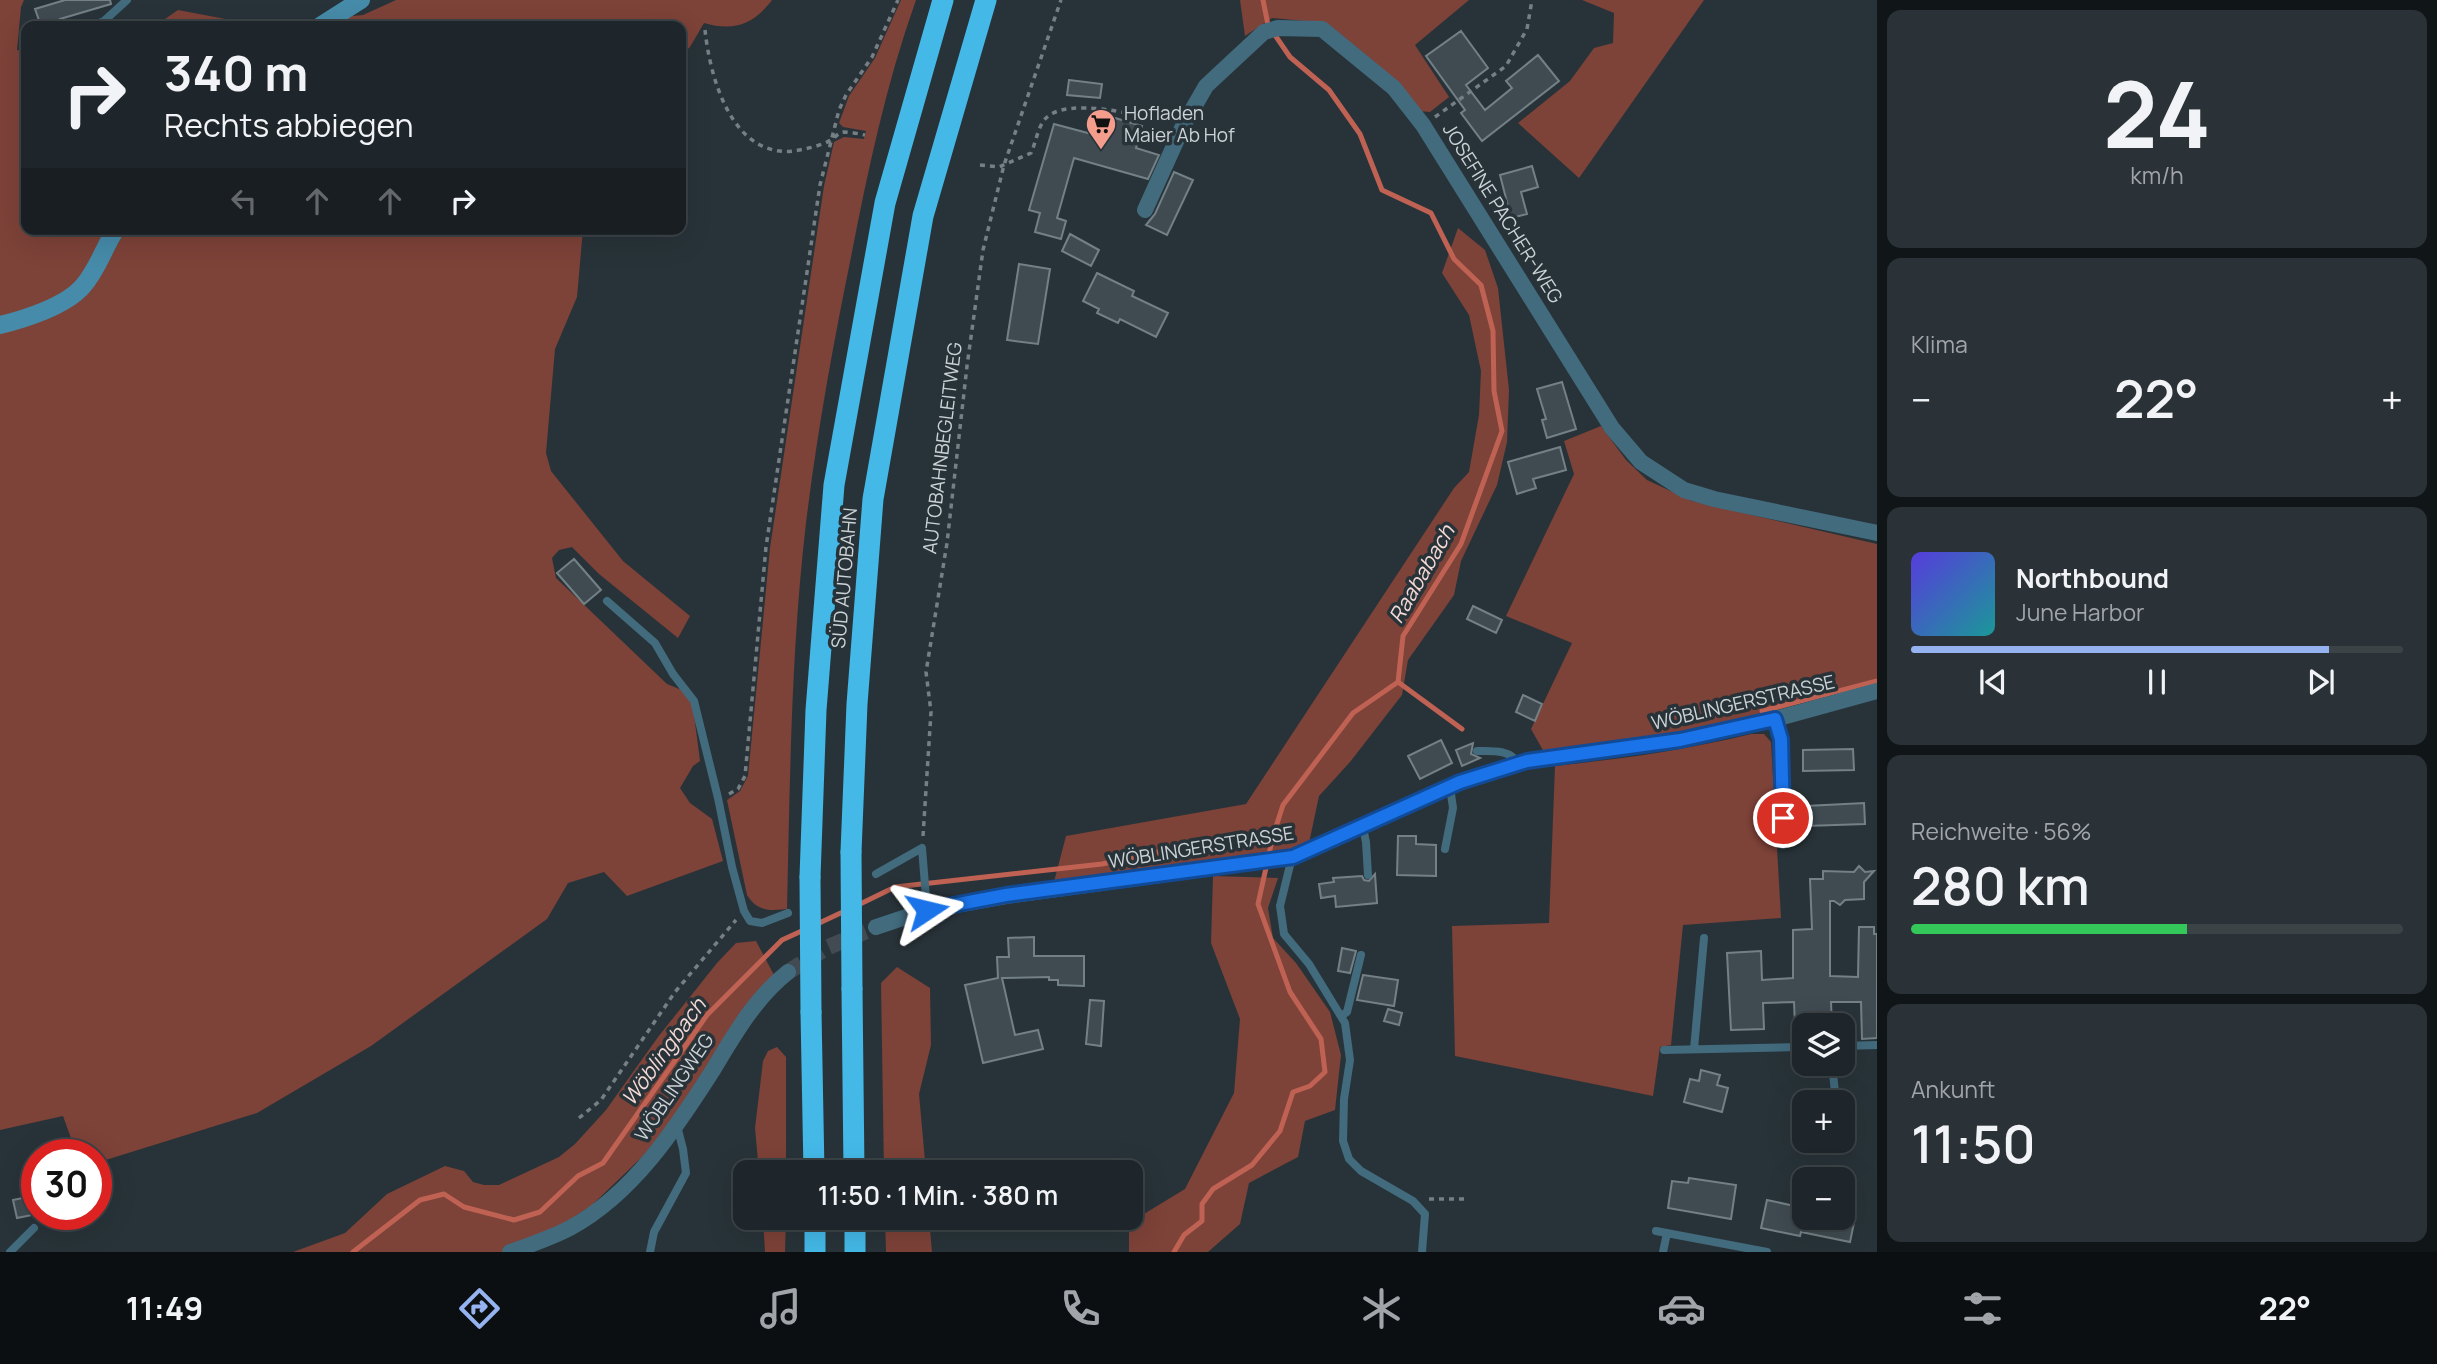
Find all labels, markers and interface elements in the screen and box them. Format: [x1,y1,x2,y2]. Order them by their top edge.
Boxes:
text: 340 m [164,39,308,106]
icon: right [49,49,140,140]
text: 24 [2103,51,2211,175]
place label: Hofladen Maier Ab Hof [1124,100,1235,148]
text: Rechts abbiegen [164,103,414,147]
supermarket icon: Hofladen Maier Ab Hof [1084,107,1118,151]
street label: JOSEFINE PACHER-WEG [1437,118,1569,308]
text: km/h [2130,159,2184,191]
icon: left [225,182,263,220]
icon: ahead [298,182,336,220]
icon: ahead [371,182,409,220]
icon: right [444,182,482,220]
text: Klima [1911,328,1968,360]
street label: AUTOBAHNBEGLEITWEG [916,341,968,555]
text: 22° [2114,363,2199,434]
text: − [1911,373,1932,425]
text: + [2381,373,2403,425]
street label: SÜD AUTOBAHN [825,506,863,650]
water label: Raababach [1382,518,1461,628]
text: Northbound [2016,560,2169,596]
text: June Harbor [2016,596,2144,628]
icon: previous [1974,663,2012,701]
icon: pause [2138,663,2176,701]
icon: next [2302,663,2340,701]
street label: WÖBLINGERSTRASSE [1649,668,1837,736]
pin [1753,788,1813,848]
icon: arrive [1764,799,1802,837]
text: Reichweite · 56% [1911,815,2092,847]
street label: WÖBLINGERSTRASSE [1106,820,1296,874]
text: 280 km [1911,850,2090,921]
position arrow [890,873,964,947]
water label: Wöblingbach [615,991,712,1111]
map controls [1792,1013,1855,1230]
button: layers [1792,1013,1855,1076]
street label: WÖBLINGWEG [629,1028,719,1146]
text: Ankunft [1911,1073,1995,1105]
button: + [1792,1090,1855,1153]
text: 11:50 [1911,1108,2036,1179]
speed limit sign: 30 [21,1139,112,1230]
button: − [1792,1167,1855,1230]
text: 11:50 · 1 Min. · 380 m [818,1177,1058,1213]
icon: directions [455,1284,504,1333]
icon: music [756,1284,805,1333]
icon: phone [1056,1284,1105,1333]
icon: climate [1357,1284,1406,1333]
icon: car [1657,1284,1706,1333]
icon: filters [1958,1284,2007,1333]
text: 11:49 [126,1286,203,1330]
text: 22° [2259,1286,2311,1330]

